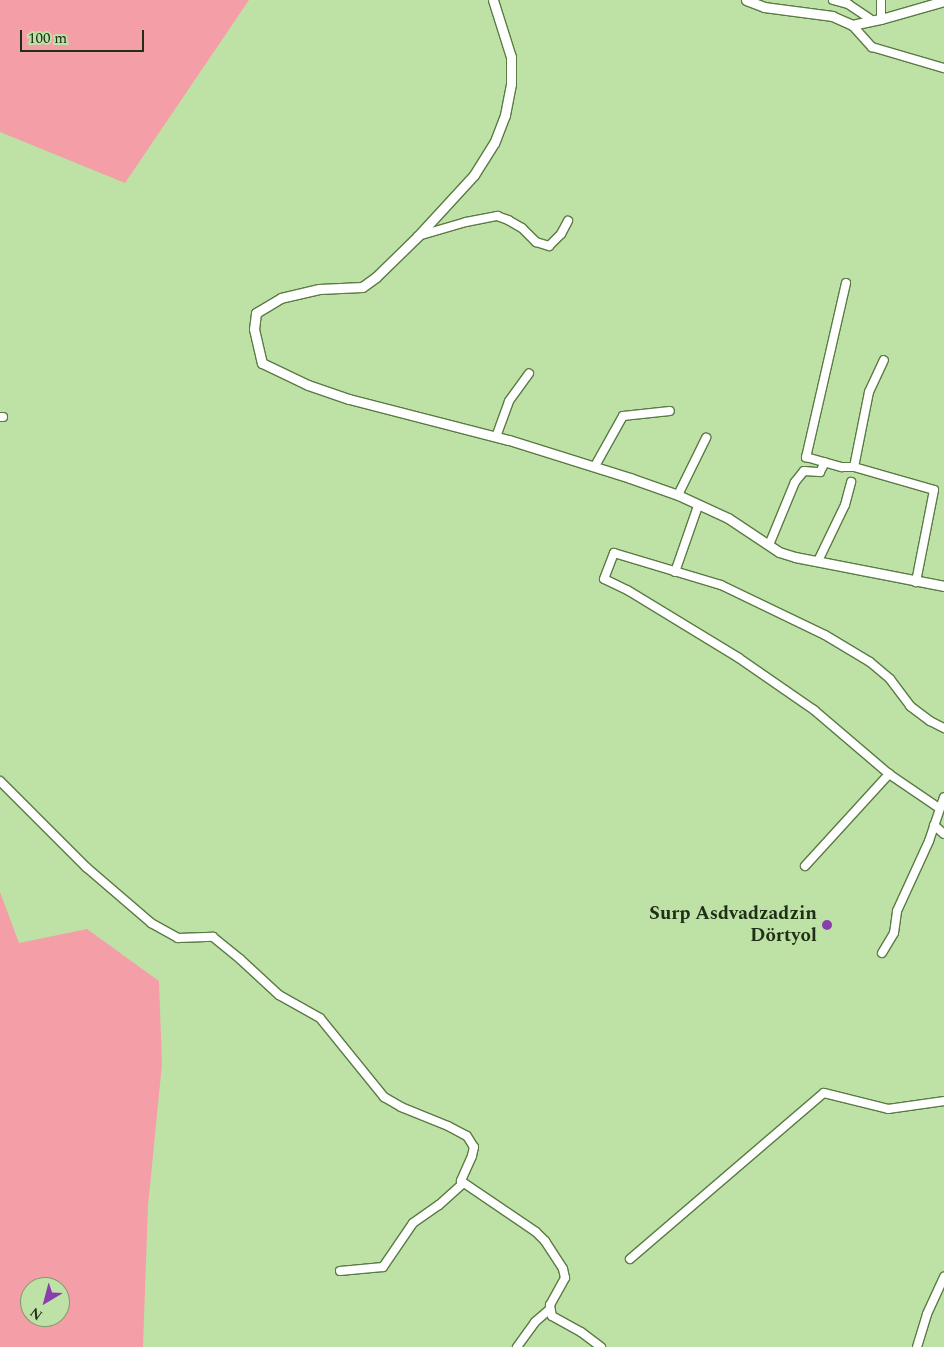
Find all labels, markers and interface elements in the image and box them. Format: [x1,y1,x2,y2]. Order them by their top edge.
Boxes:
scale bar [22,20,146,52]
text: 100 m [28,27,67,50]
place label: Surp Asdvadzadzin Dörtyol [649,903,817,947]
marker: Surp Asdvadzadzin Dörtyol [821,919,833,931]
north arrow [20,1277,70,1327]
text: N [25,1302,47,1325]

